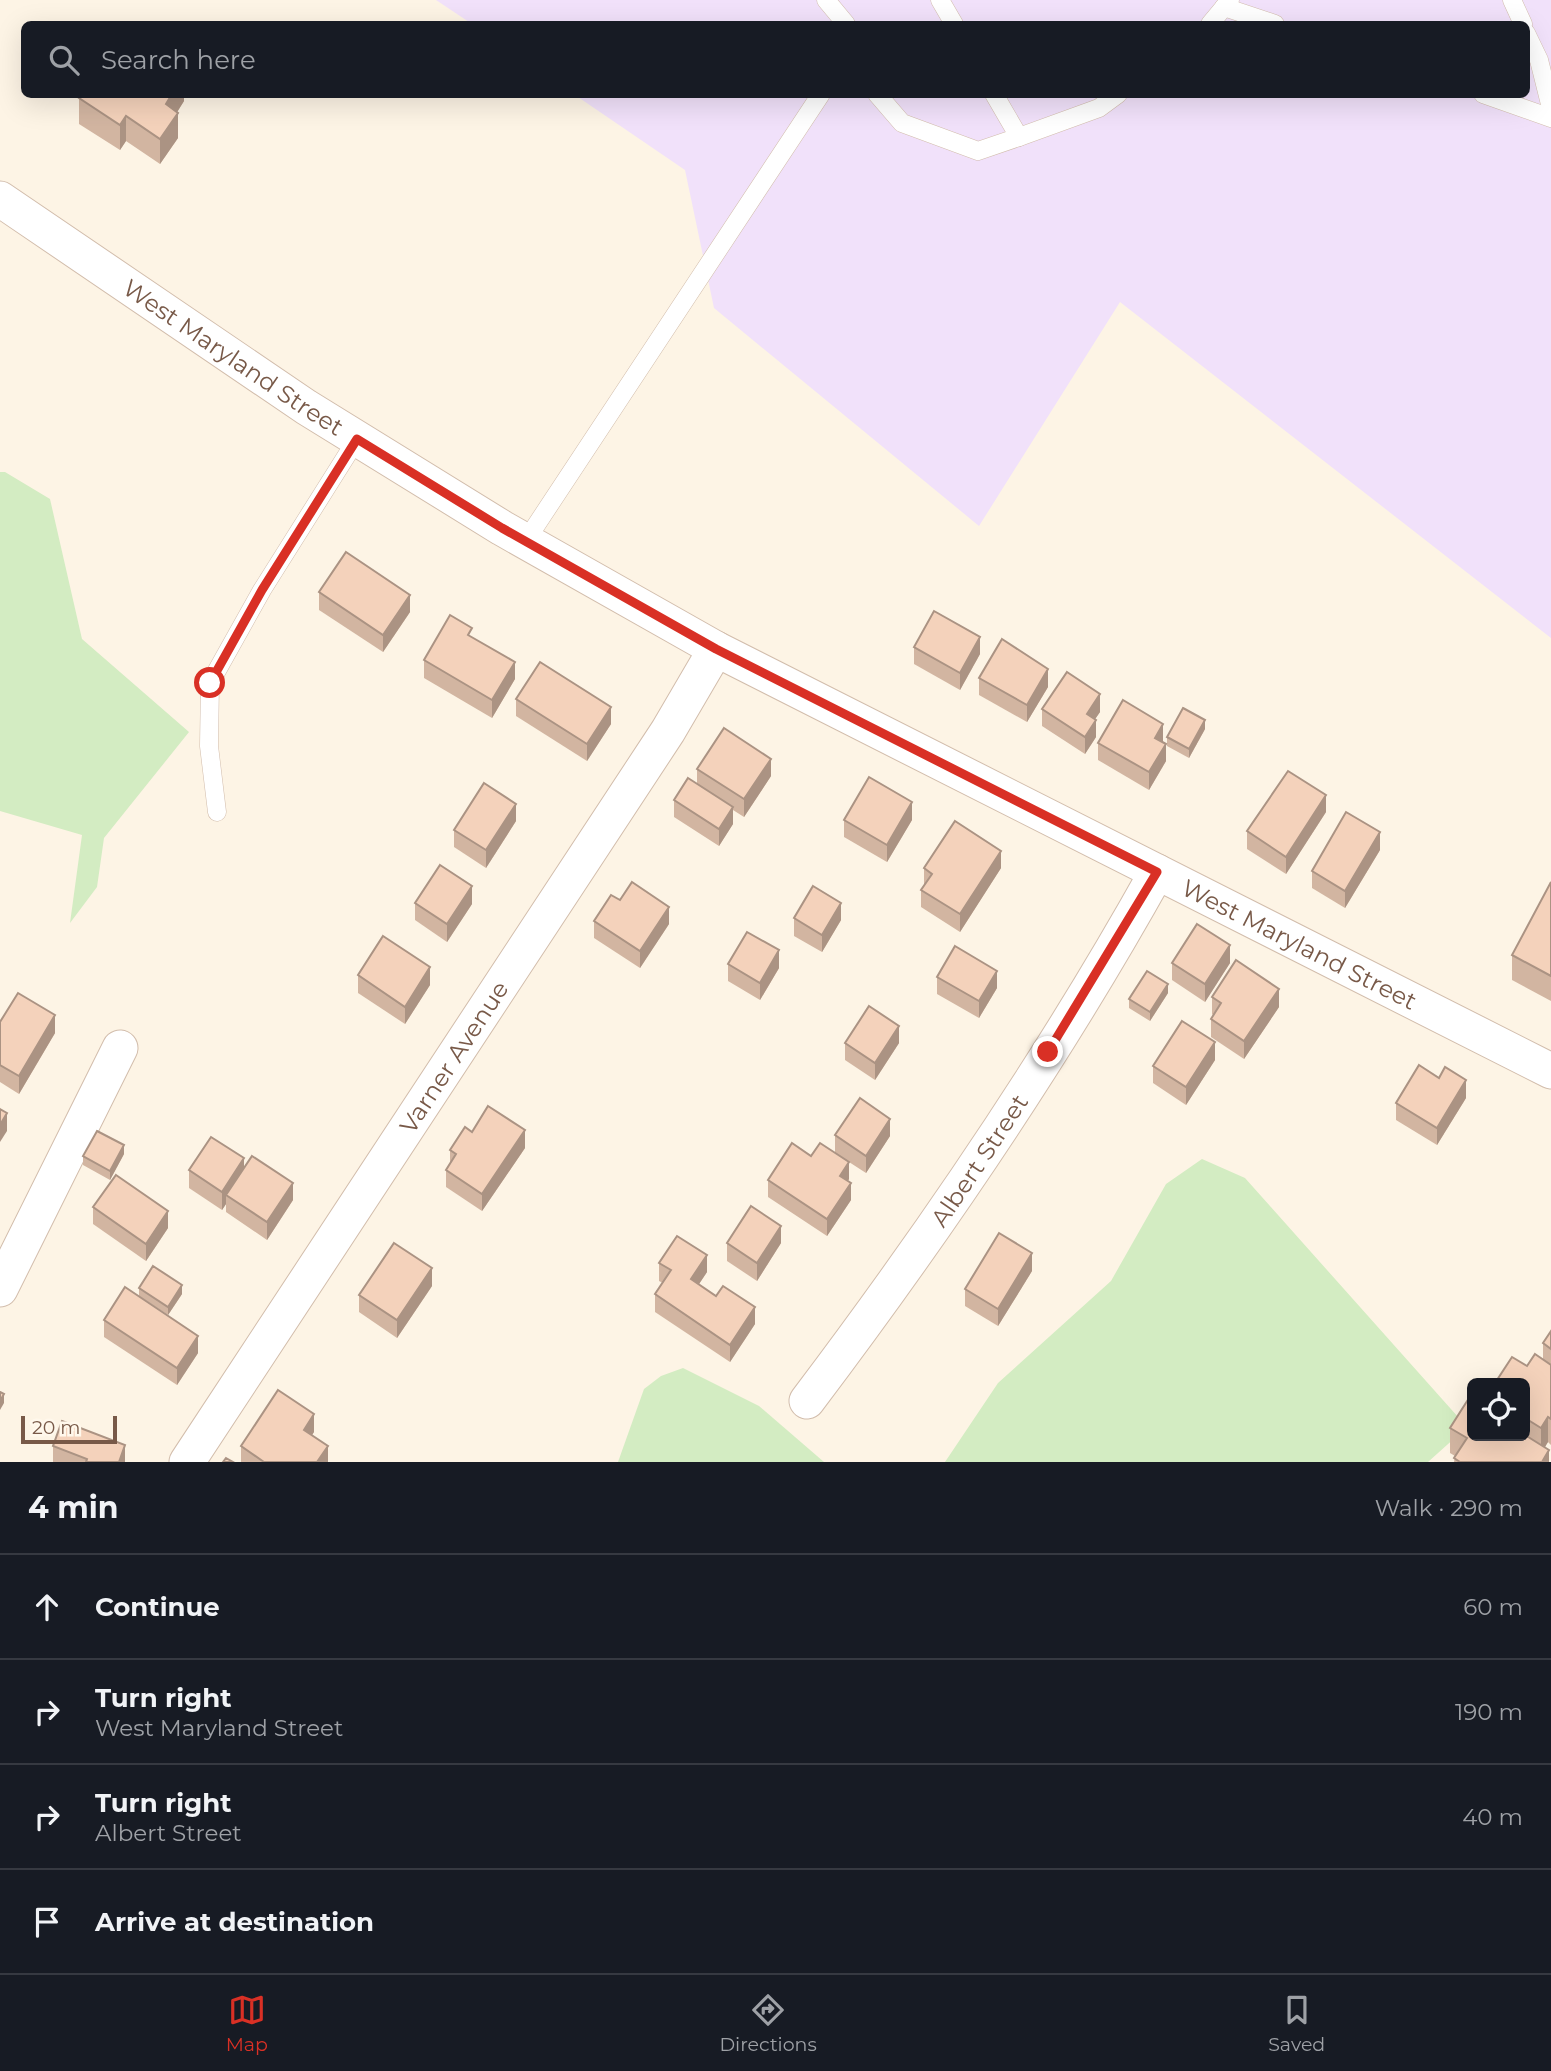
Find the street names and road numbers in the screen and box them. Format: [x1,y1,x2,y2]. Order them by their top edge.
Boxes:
street label: West Maryland Street [118,273,349,441]
street label: West Maryland Street [1177,873,1422,1015]
street label: Varner Avenue [393,975,514,1138]
street label: Albert Street [924,1088,1034,1232]

